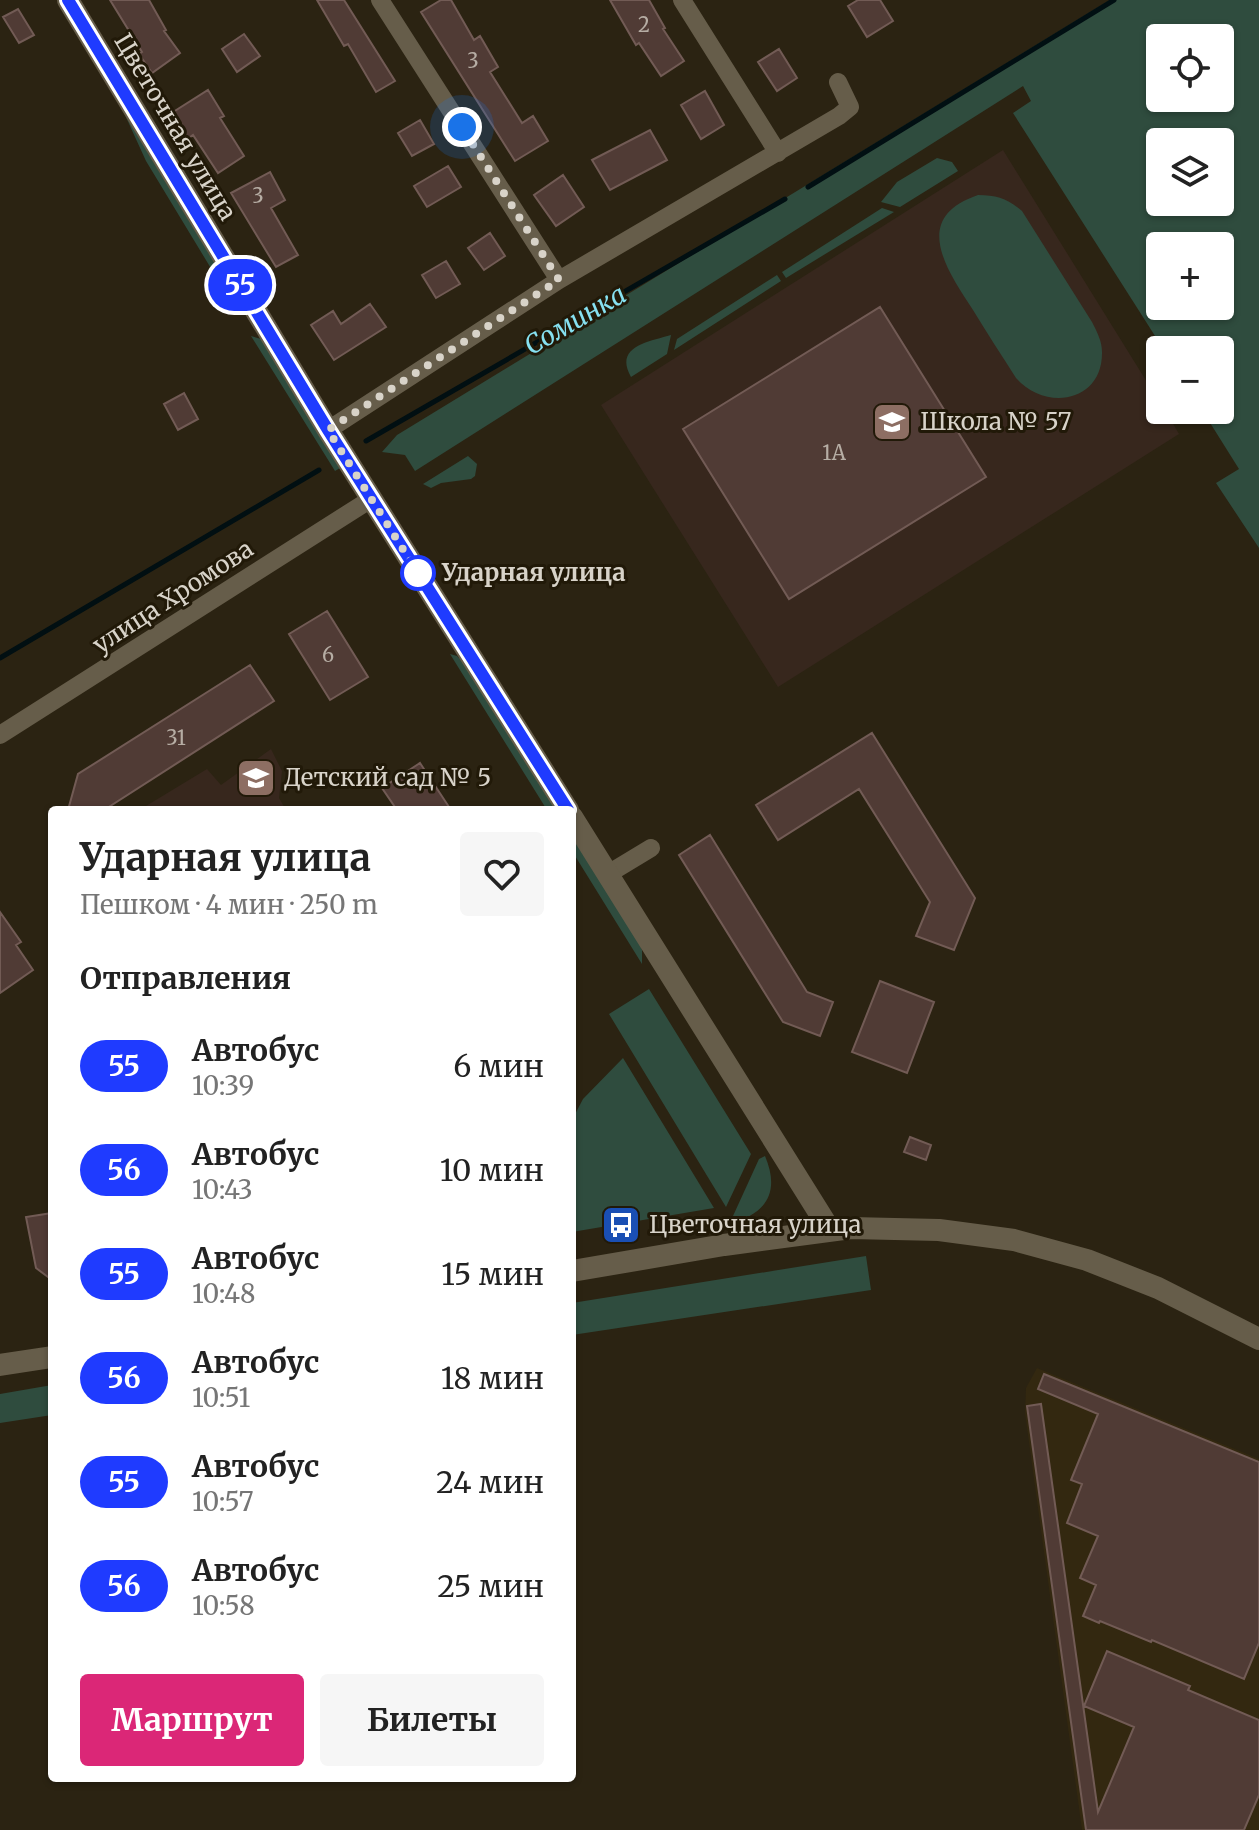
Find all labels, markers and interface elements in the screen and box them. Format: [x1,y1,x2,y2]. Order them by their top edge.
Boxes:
house number: 2 [638,12,650,37]
map controls [1146,24,1234,424]
button: locate [1146,24,1234,112]
street label: Цветочная улица [107,28,243,226]
house number: 3 [467,48,479,73]
your location [442,107,482,147]
button: layers [1146,128,1234,216]
house number: 3 [252,183,264,208]
button: + [1146,232,1234,320]
line badge: 55 [204,259,276,311]
text: 55 [224,267,256,303]
water label: Соминка [518,277,632,362]
button: − [1146,336,1234,424]
school or university icon: Школа № 57 [871,401,913,443]
place label: Школа № 57 [920,406,1072,437]
house number: 1А [822,440,847,465]
street label: улица Хромова [87,533,259,660]
marker: Ударная улица [401,556,435,590]
place label: Ударная улица [441,557,626,588]
house number: 6 [322,642,334,667]
house number: 31 [166,725,186,750]
school or university icon: Детский сад № 5 [235,757,277,799]
place label: Детский сад № 5 [284,762,491,793]
button: heart [460,832,544,916]
text: Ударная улица [80,834,371,881]
text: Пешком · 4 мин · 250 m [80,888,378,921]
text: Отправления [80,959,291,997]
text: Автобус [192,1031,319,1069]
text: 6 мин [453,1047,544,1085]
text: 55 [108,1048,140,1084]
text: 10:39 [192,1069,254,1102]
text: Автобус [192,1135,319,1173]
text: 10 мин [440,1151,544,1189]
text: 56 [107,1152,141,1188]
text: 10:43 [192,1173,253,1206]
bus stop icon: Цветочная улица [600,1204,642,1246]
place label: Цветочная улица [649,1209,862,1240]
text: Автобус [192,1239,319,1277]
text: 15 мин [441,1255,544,1293]
text: 55 [108,1256,140,1292]
text: 10:48 [192,1277,255,1310]
text: Автобус [192,1343,319,1381]
text: 18 мин [441,1359,544,1397]
text: 56 [107,1360,141,1396]
text: 10:51 [192,1381,250,1414]
text: Автобус [192,1447,319,1485]
text: 24 мин [436,1463,544,1501]
text: 55 [108,1464,140,1500]
text: 10:57 [192,1485,254,1518]
text: Автобус [192,1551,319,1589]
text: 25 мин [437,1567,544,1605]
text: 56 [107,1568,141,1604]
text: 10:58 [192,1589,255,1622]
button: Маршрут [80,1674,304,1766]
button: Билеты [320,1674,544,1766]

